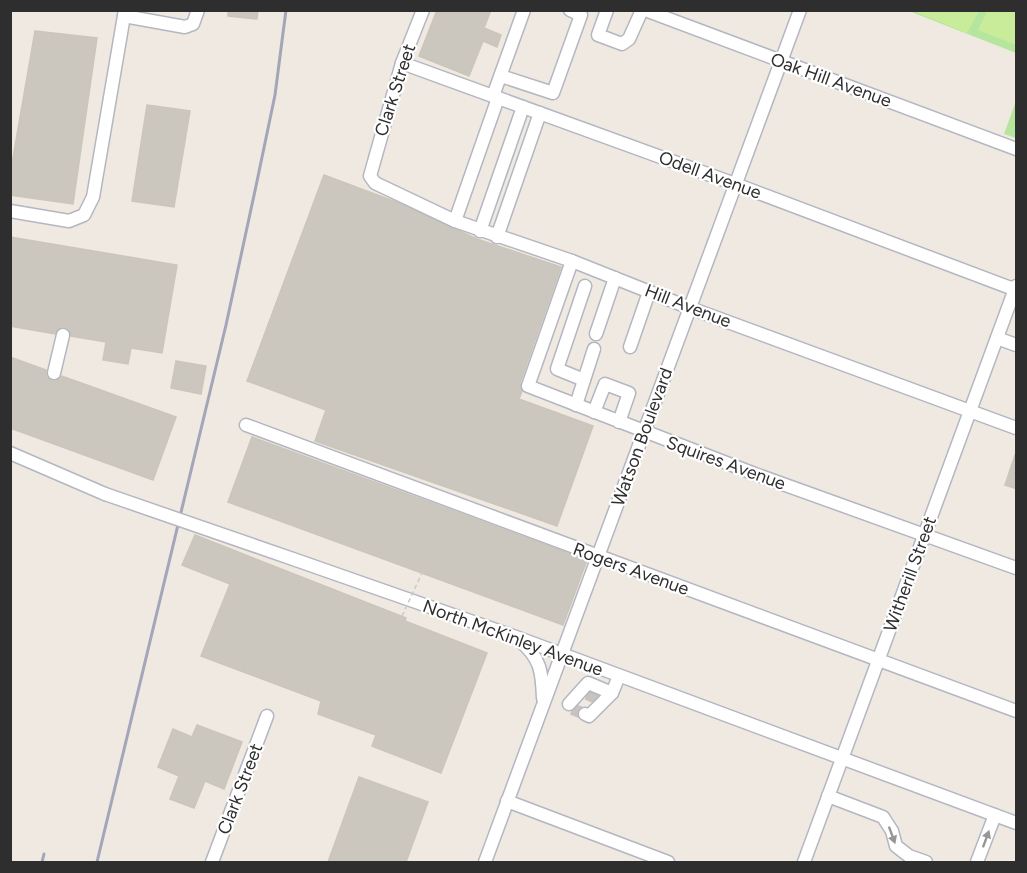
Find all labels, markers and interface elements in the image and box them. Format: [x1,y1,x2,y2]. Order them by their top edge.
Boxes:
street label: Clark Street [370,41,420,139]
street label: Oak Hill Avenue [767,48,895,112]
street label: Odell Avenue [656,146,764,204]
street label: Hill Avenue [642,279,735,333]
street label: Watson Boulevard [607,365,677,509]
street label: Squires Avenue [663,431,789,495]
street label: Witherill Street [879,513,941,635]
street label: Rogers Avenue [570,538,692,600]
street label: North McKinley Avenue [420,595,606,681]
street label: Clark Street [213,740,268,838]
one-way arrow [888,827,898,845]
one-way arrow [982,829,992,847]

